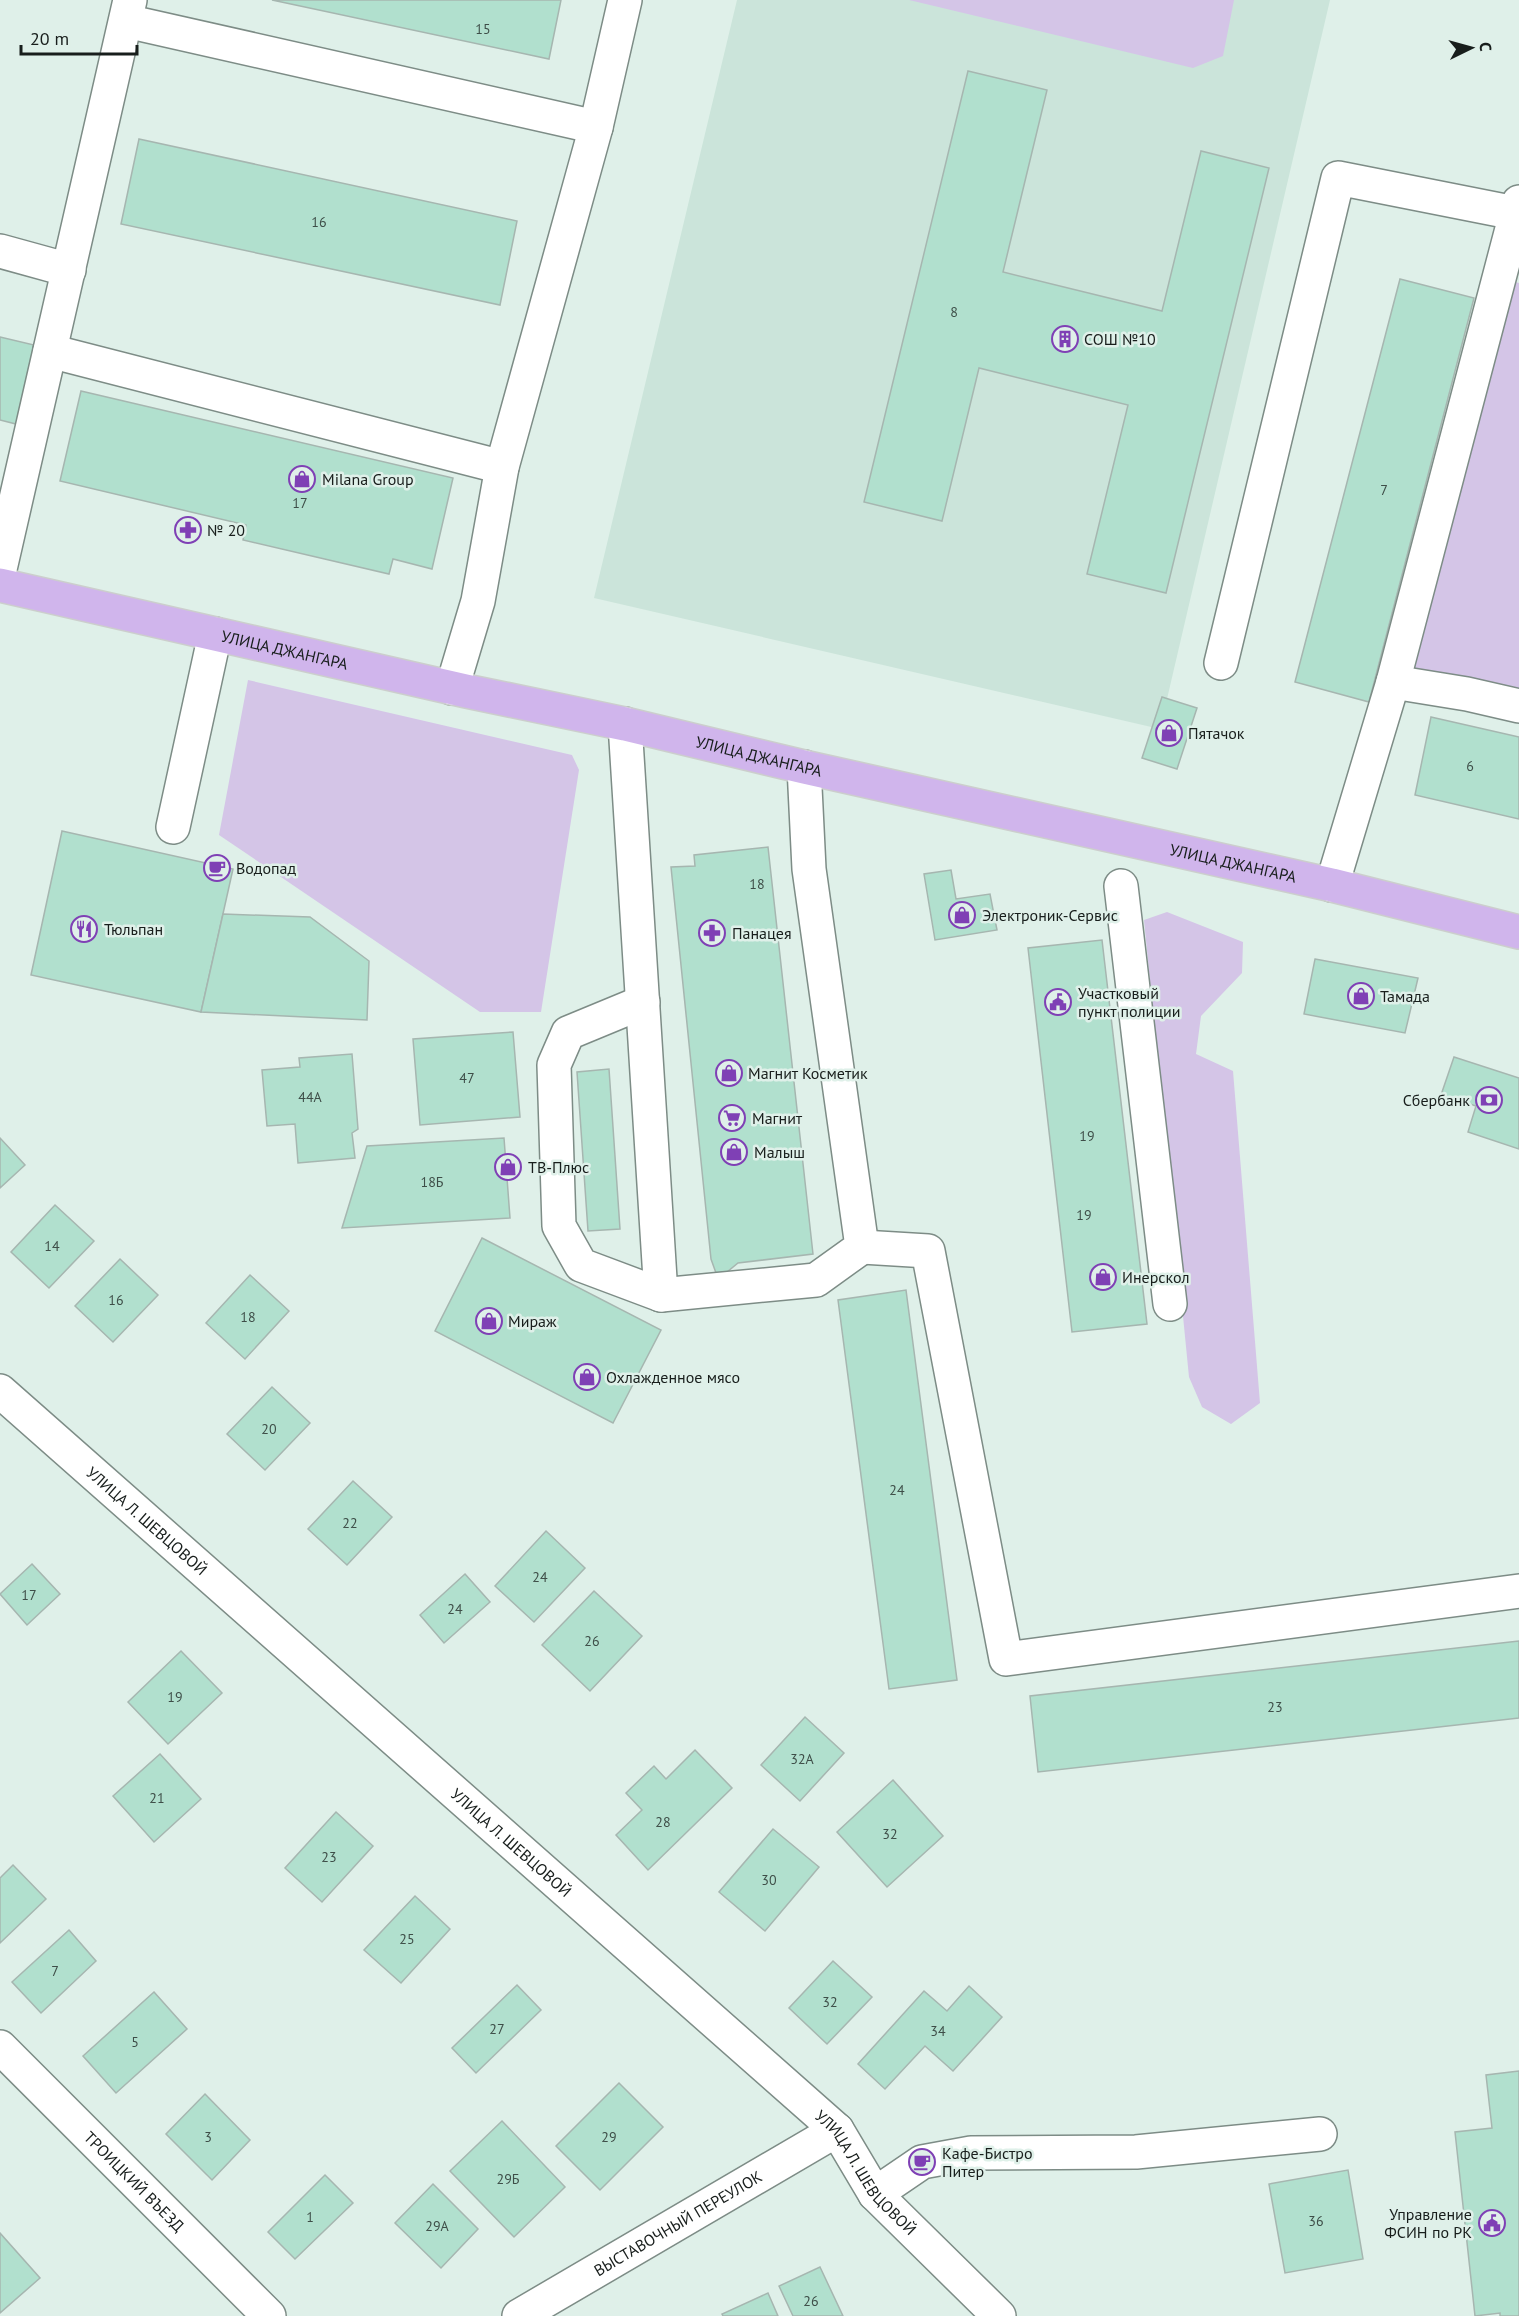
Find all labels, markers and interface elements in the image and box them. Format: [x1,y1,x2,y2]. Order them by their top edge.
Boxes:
scale bar [21,18,136,56]
north arrow [1441,18,1501,78]
house number: 15 [475,20,491,38]
text: 20 m [30,27,69,50]
text: С [1476,41,1496,52]
house number: 16 [311,213,327,231]
house number: 8 [950,303,958,321]
building icon: СОШ №10 [1050,324,1080,354]
place label: СОШ №10 [1084,329,1156,349]
shop icon: Milana Group [287,464,317,494]
place label: Milana Group [322,469,414,489]
house number: 7 [1380,481,1388,499]
house number: 17 [292,494,308,512]
pharmacy icon: № 20 [173,515,203,545]
place label: № 20 [207,520,245,540]
street label: УЛИЦА ДЖАНГАРА [219,626,351,674]
shop icon: Пятачок [1154,718,1184,748]
place label: Пятачок [1188,723,1245,743]
street label: УЛИЦА ДЖАНГАРА [694,731,825,781]
house number: 6 [1466,757,1474,775]
street label: УЛИЦА ДЖАНГАРА [1168,839,1299,887]
cafe icon: Водопад [202,853,232,883]
place label: Водопад [236,858,297,878]
house number: 18 [749,875,765,893]
shop icon: Электроник-Сервис [947,900,977,930]
place label: Электроник-Сервис [982,905,1118,925]
restaurant icon: Тюльпан [69,914,99,944]
pharmacy icon: Панацея [697,918,727,948]
place label: Тюльпан [104,919,163,939]
place label: Панацея [732,923,792,943]
shop icon: Тамада [1346,981,1376,1011]
place label: Участковый пункт полиции [1078,983,1181,1021]
place label: Тамада [1380,986,1430,1006]
public building icon: Участковый пункт полиции [1043,987,1073,1017]
shop icon: Магнит Косметик [714,1058,744,1088]
place label: Магнит Косметик [748,1063,868,1083]
house number: 47 [459,1069,475,1087]
bank icon: Сбербанк [1474,1085,1504,1115]
house number: 44А [298,1088,323,1106]
place label: Сбербанк [1403,1090,1470,1110]
supermarket icon: Магнит [717,1103,747,1133]
place label: Магнит [752,1108,803,1128]
house number: 19 [1079,1127,1095,1145]
shop icon: Малыш [719,1137,749,1167]
place label: Малыш [754,1142,805,1162]
shop icon: ТВ-Плюс [493,1152,523,1182]
place label: ТВ-Плюс [528,1157,589,1177]
house number: 18Б [421,1173,444,1191]
house number: 19 [1076,1206,1092,1224]
house number: 14 [44,1237,60,1255]
shop icon: Инерскол [1088,1262,1118,1292]
place label: Инерскол [1122,1267,1190,1287]
house number: 16 [108,1291,124,1309]
shop icon: Мираж [474,1306,504,1336]
house number: 18 [240,1308,256,1326]
place label: Мираж [508,1311,557,1331]
shop icon: Охлажденное мясо [572,1362,602,1392]
place label: Охлажденное мясо [606,1367,740,1387]
house number: 20 [261,1420,277,1438]
street label: УЛИЦА Л. ШЕВЦОВОЙ [82,1462,211,1579]
house number: 24 [889,1481,905,1499]
house number: 22 [342,1514,358,1532]
house number: 24 [532,1568,548,1586]
house number: 17 [21,1586,37,1604]
house number: 24 [447,1600,463,1618]
house number: 26 [584,1632,600,1650]
house number: 19 [167,1688,183,1706]
house number: 23 [1267,1698,1283,1716]
house number: 32А [790,1750,815,1768]
street label: УЛИЦА Л. ШЕВЦОВОЙ [447,1784,576,1901]
house number: 21 [149,1789,165,1807]
house number: 28 [655,1813,671,1831]
house number: 32 [882,1825,898,1843]
house number: 23 [321,1848,337,1866]
house number: 30 [761,1871,777,1889]
house number: 25 [399,1930,415,1948]
house number: 7 [51,1962,59,1980]
house number: 32 [822,1993,838,2011]
house number: 27 [489,2020,505,2038]
house number: 34 [930,2022,946,2040]
house number: 5 [131,2033,139,2051]
street label: УЛИЦА Л. ШЕВЦОВОЙ [811,2105,921,2239]
street label: ТРОИЦКИЙ ВЪЕЗД [80,2127,189,2236]
house number: 3 [204,2128,212,2146]
house number: 29 [601,2128,617,2146]
place label: Кафе-Бистро Питер [942,2143,1033,2181]
cafe icon: Кафе-Бистро Питер [907,2147,937,2177]
street label: ВЫСТАВОЧНЫЙ ПЕРЕУЛОК [590,2166,766,2280]
house number: 29Б [497,2170,520,2188]
place label: Управление ФСИН по РК [1384,2204,1472,2242]
house number: 1 [306,2208,314,2226]
public building icon: Управление ФСИН по РК [1477,2208,1507,2238]
house number: 36 [1308,2212,1324,2230]
house number: 29А [425,2217,450,2235]
house number: 26 [803,2292,819,2310]

